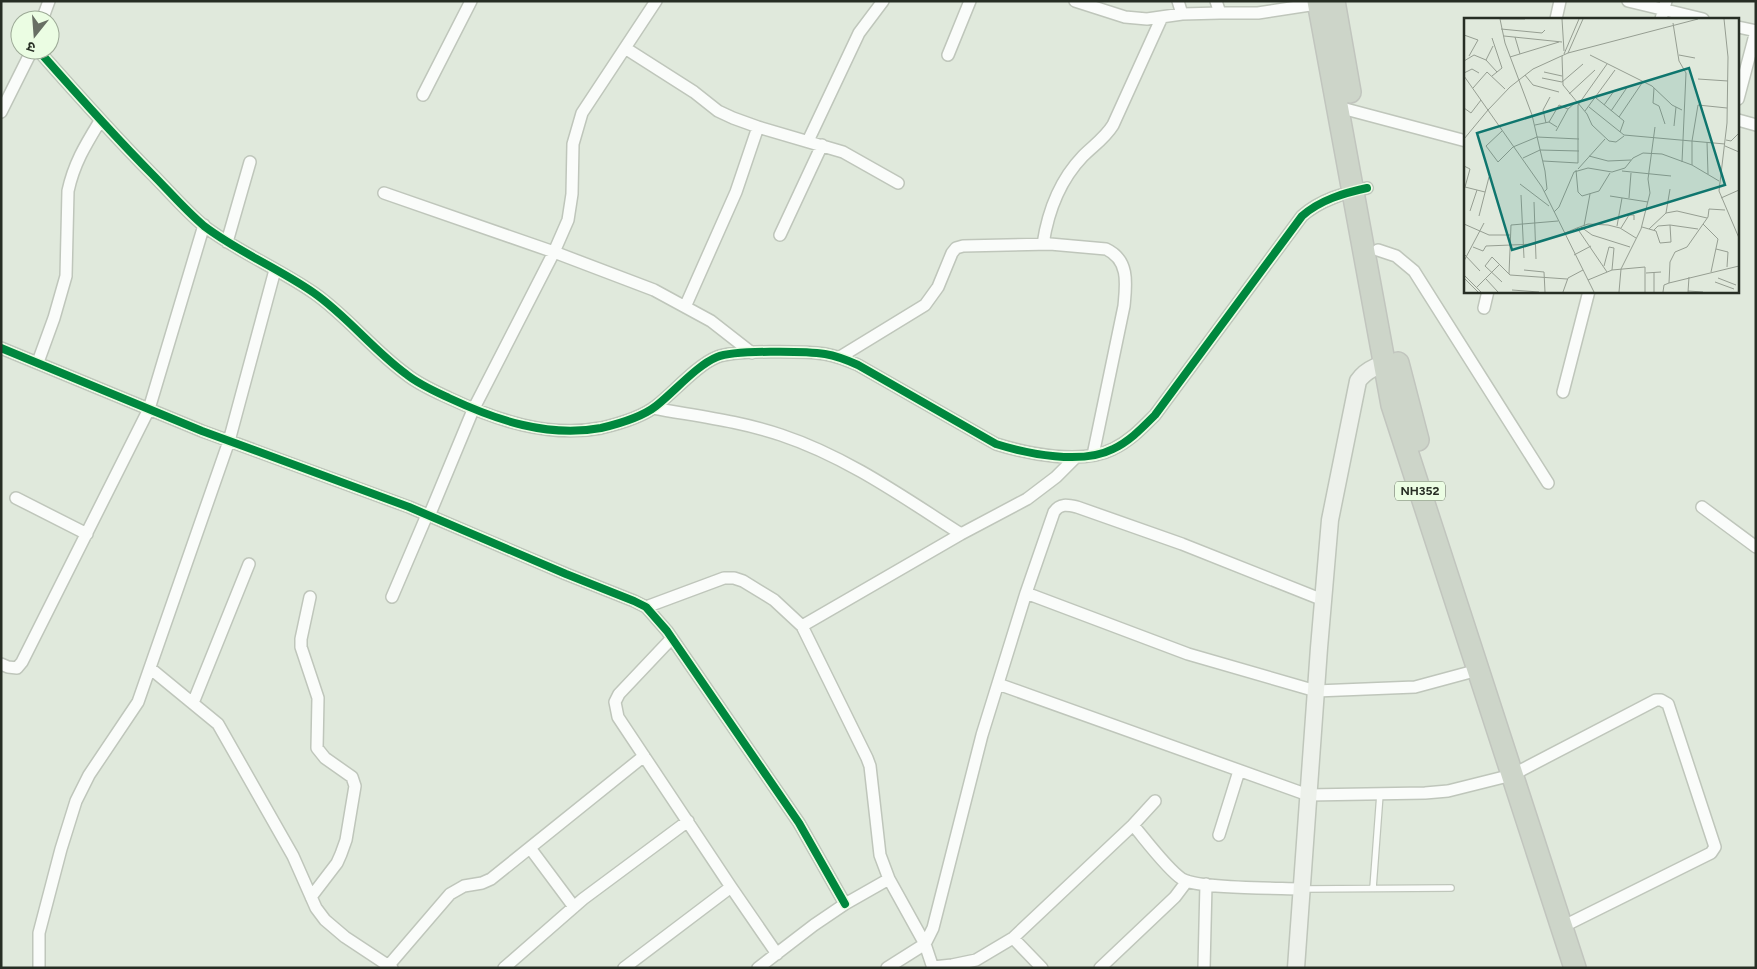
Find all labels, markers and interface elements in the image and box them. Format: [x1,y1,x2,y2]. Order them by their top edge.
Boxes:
north arrow [10,10,60,60]
inset map [1464,18,1740,292]
text: उ [24,37,38,56]
road number: NH352 [1395,482,1445,501]

